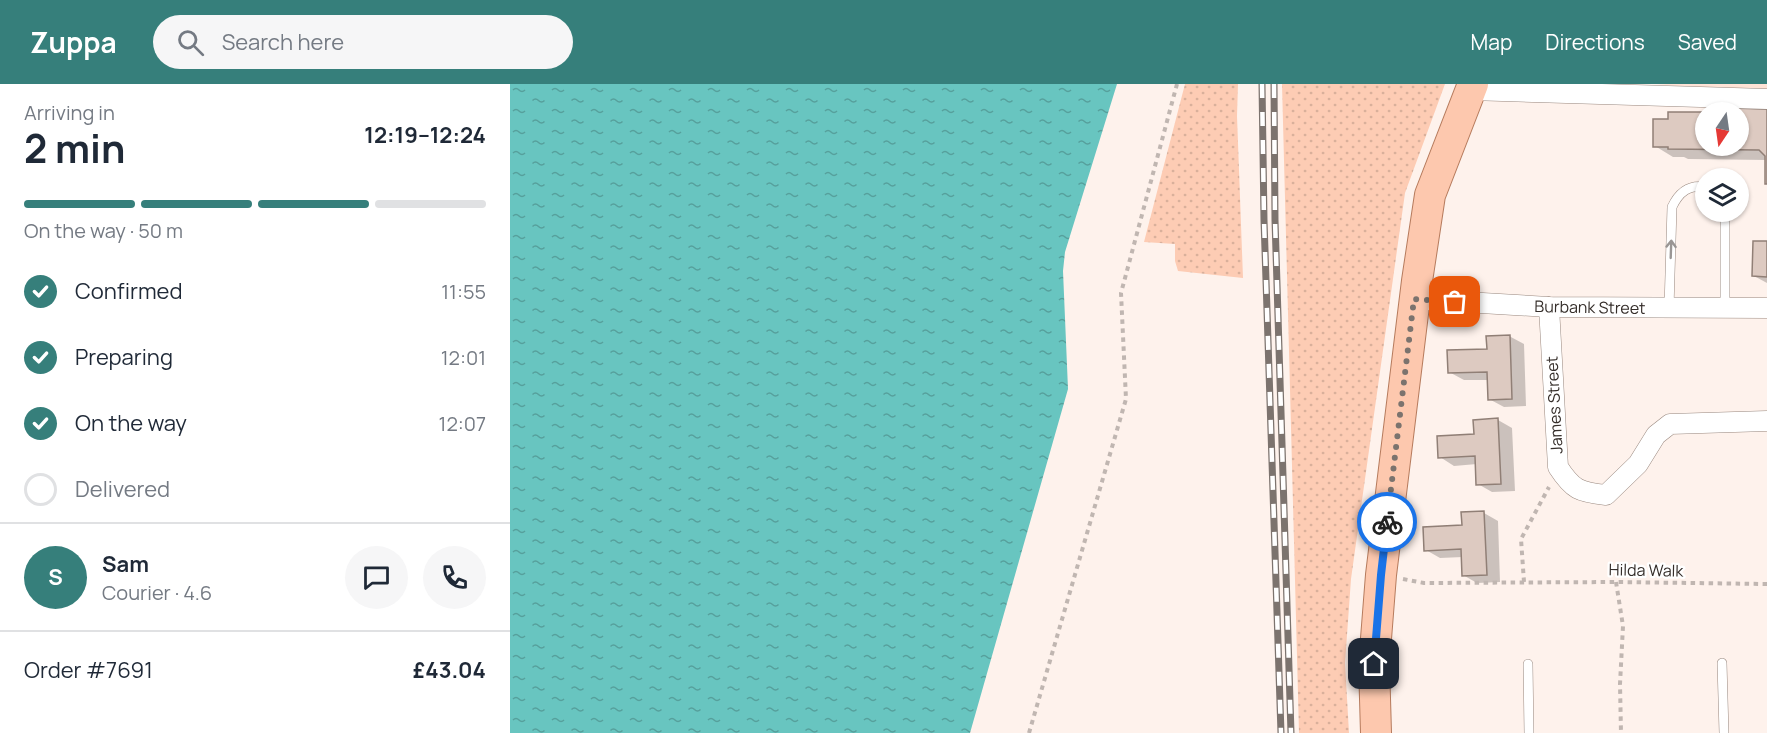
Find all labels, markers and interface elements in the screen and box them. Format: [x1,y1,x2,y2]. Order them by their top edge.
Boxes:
search box [153,15,573,69]
text: Zuppa [30,23,117,61]
icon: search [174,26,207,59]
text: Search here [222,27,344,57]
text: Map [1471,28,1512,56]
text: Directions [1545,28,1645,56]
text: Saved [1678,28,1737,56]
text: Arriving in [24,99,115,126]
north arrow [1695,102,1749,156]
map controls [1695,102,1749,222]
text: 12:19–12:24 [364,120,486,150]
text: 2 min [24,121,125,175]
button: layers [1695,168,1749,222]
text: On the way · 50 m [24,217,183,244]
one-way arrow [1665,240,1676,260]
icon: check [24,275,57,308]
text: Confirmed [75,276,183,306]
pin [1429,276,1480,327]
text: 11:55 [441,278,486,305]
icon: bag [1438,285,1471,318]
street label: Burbank Street [1534,295,1646,319]
icon: check [24,341,57,374]
text: Preparing [75,342,173,372]
text: 12:01 [441,344,486,371]
street label: James Street [1540,356,1568,454]
icon: check [24,407,57,440]
text: On the way [75,408,187,438]
text: 12:07 [439,410,486,437]
text: Delivered [75,474,170,504]
courier [1357,492,1417,552]
icon: bike [1371,506,1404,539]
button: chat [345,546,408,609]
button: phone [423,546,486,609]
text: Sam [102,549,149,579]
street label: Hilda Walk [1608,558,1685,582]
text: S [48,562,63,592]
text: Courier · 4.6 [102,579,212,606]
pin [1348,638,1399,689]
icon: home [1357,647,1390,680]
text: Order #7691 [24,655,153,685]
text: £43.04 [413,655,486,685]

